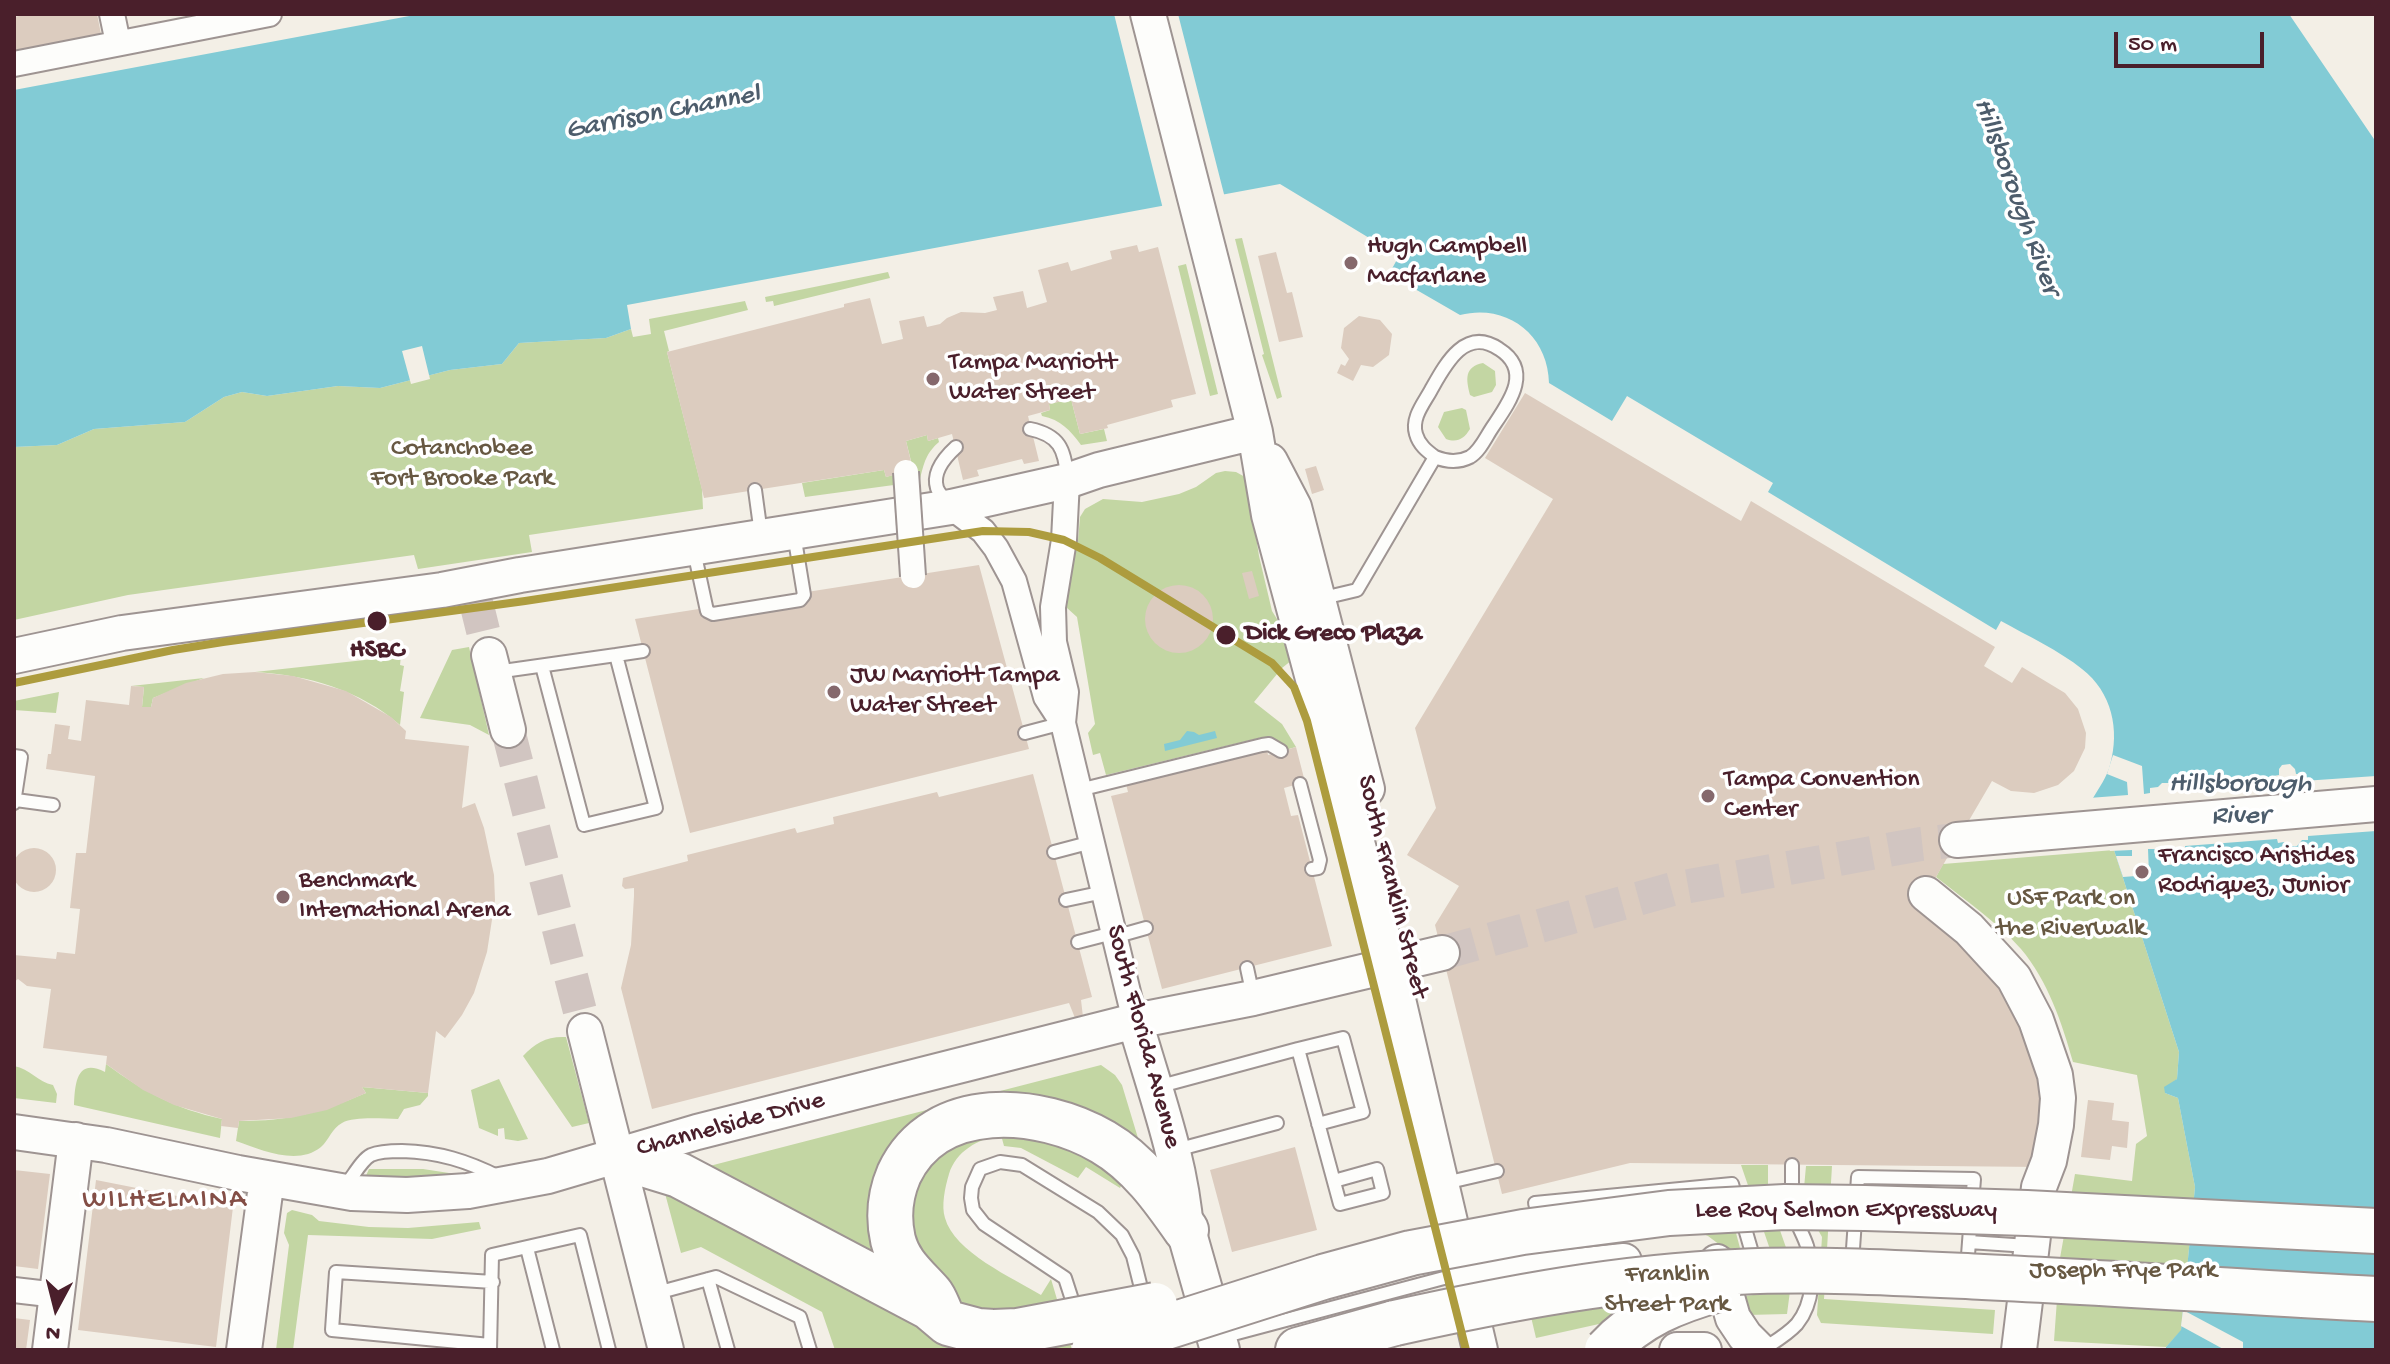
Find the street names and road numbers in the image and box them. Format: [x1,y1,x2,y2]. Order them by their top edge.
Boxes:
street label: South Franklin Street [1348,772,1434,1002]
street label: South Florida Avenue [1097,922,1187,1152]
street label: Channelside Drive [634,1086,828,1166]
street label: Lee Roy Selmon Expressway [1695,1196,1997,1228]

